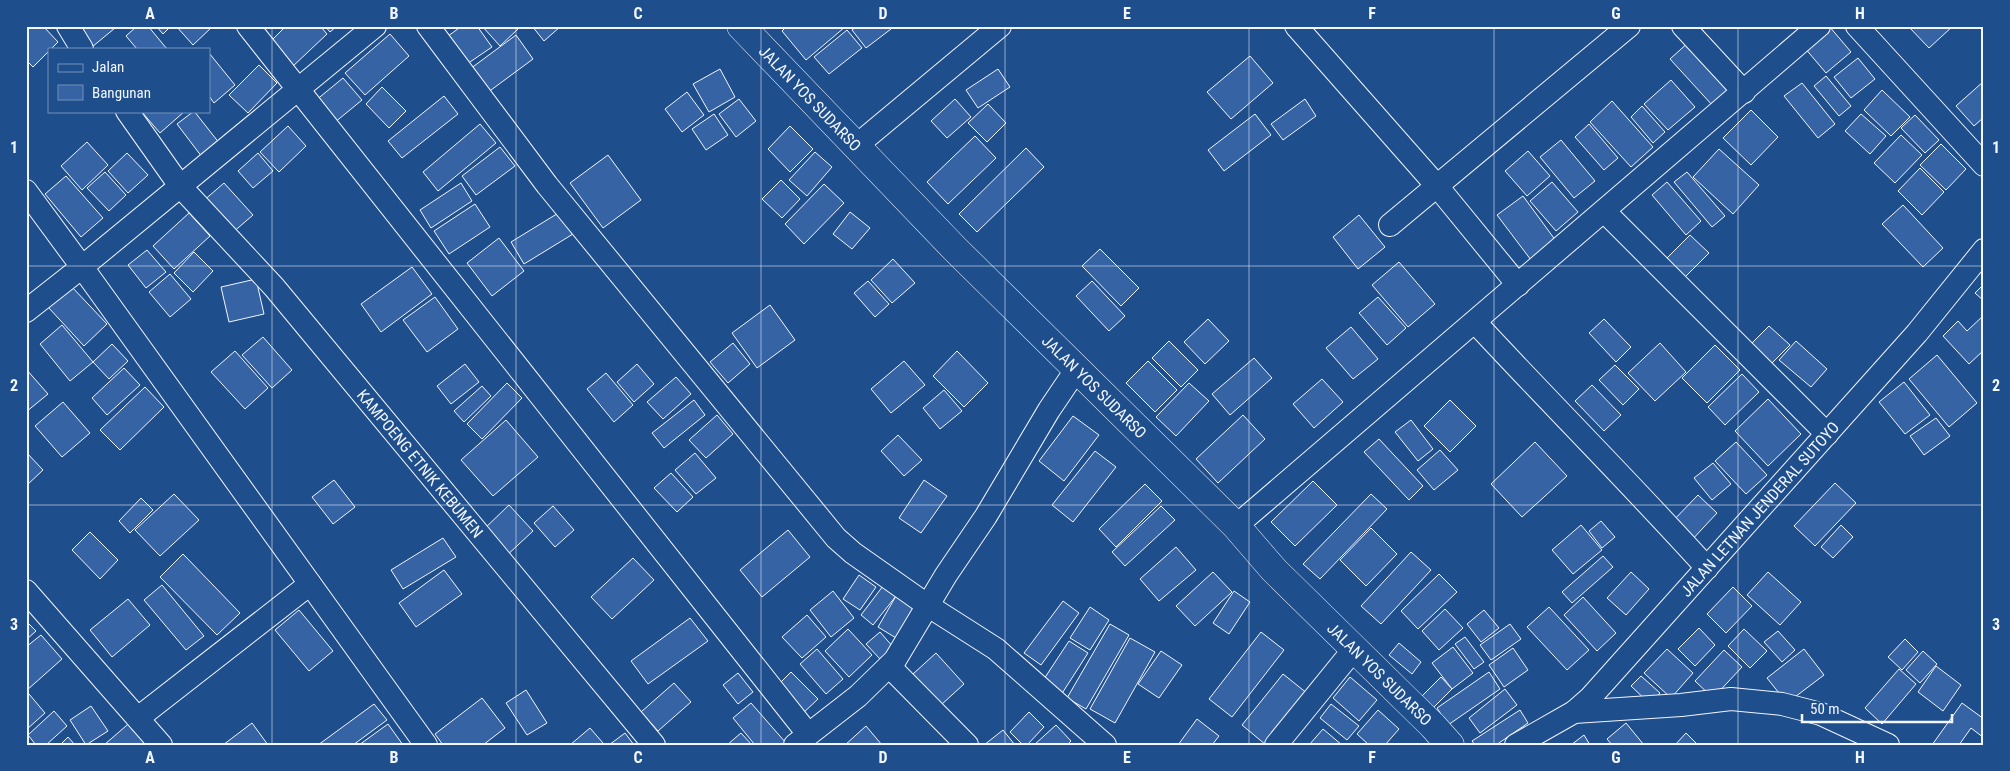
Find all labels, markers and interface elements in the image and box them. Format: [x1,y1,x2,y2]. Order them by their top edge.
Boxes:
text: A [145,4,155,23]
text: B [390,4,399,23]
text: C [633,4,643,23]
text: D [878,4,888,23]
text: E [1123,4,1131,23]
text: F [1368,4,1376,23]
text: G [1611,4,1621,23]
text: H [1855,4,1865,23]
street label: JALAN YOS SUDARSO [755,42,865,155]
legend [48,48,210,112]
text: Jalan [92,58,124,76]
text: Bangunan [92,84,151,102]
text: 1 [10,138,18,157]
text: 1 [1992,138,2000,157]
street label: JALAN YOS SUDARSO [1038,331,1150,442]
text: 2 [10,376,18,395]
text: 2 [1992,376,2000,395]
street label: KAMPOENG ETNIK KEBUMEN [353,386,487,542]
street label: JALAN LETNAN JENDERAL SUTOYO [1677,418,1843,601]
text: 3 [10,615,18,634]
text: 3 [1992,615,2000,634]
street label: JALAN YOS SUDARSO [1323,619,1436,730]
scale bar [1802,691,1952,723]
text: 50 m [1810,700,1840,718]
text: A [145,748,155,767]
text: B [390,748,399,767]
text: C [633,748,643,767]
text: D [878,748,888,767]
text: E [1123,748,1131,767]
text: F [1368,748,1376,767]
text: G [1611,748,1621,767]
text: H [1855,748,1865,767]

